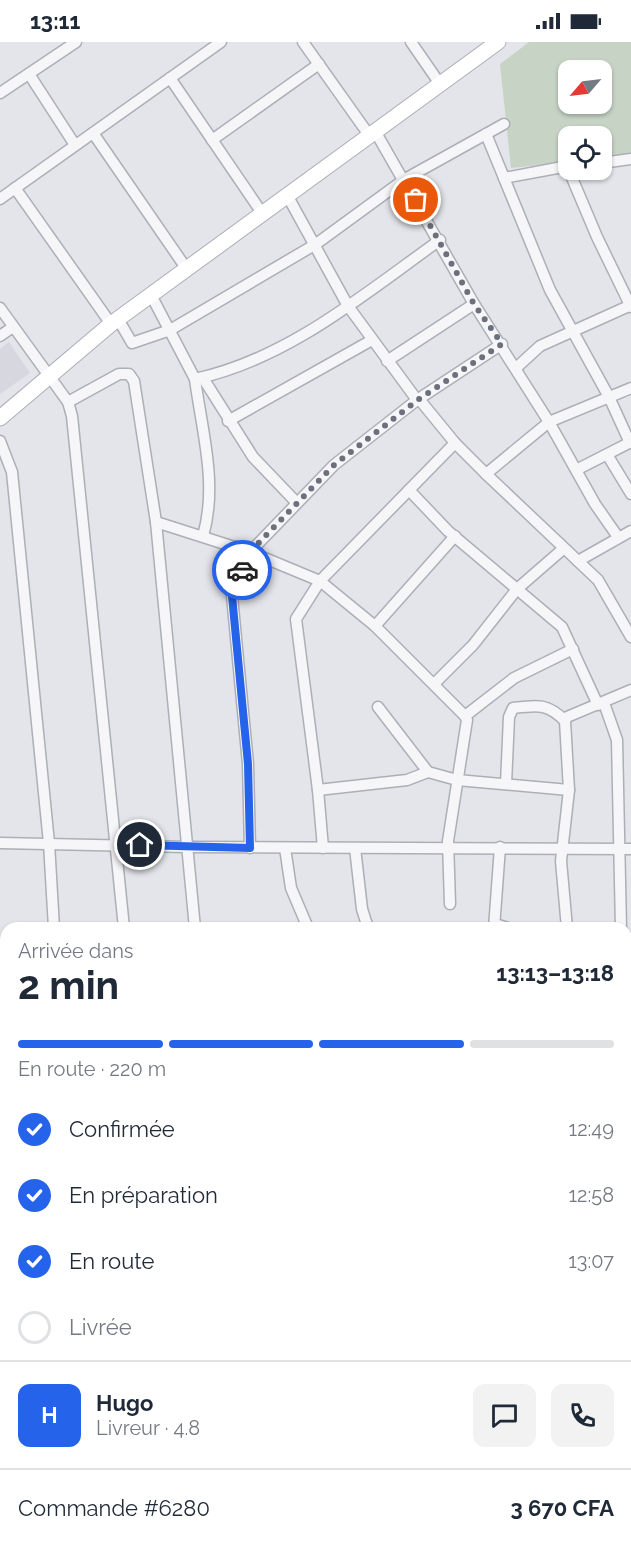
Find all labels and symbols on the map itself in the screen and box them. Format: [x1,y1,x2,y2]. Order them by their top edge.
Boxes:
north arrow [558,60,612,114]
pin [390,174,441,225]
courier [212,540,272,600]
pin [114,819,165,870]

